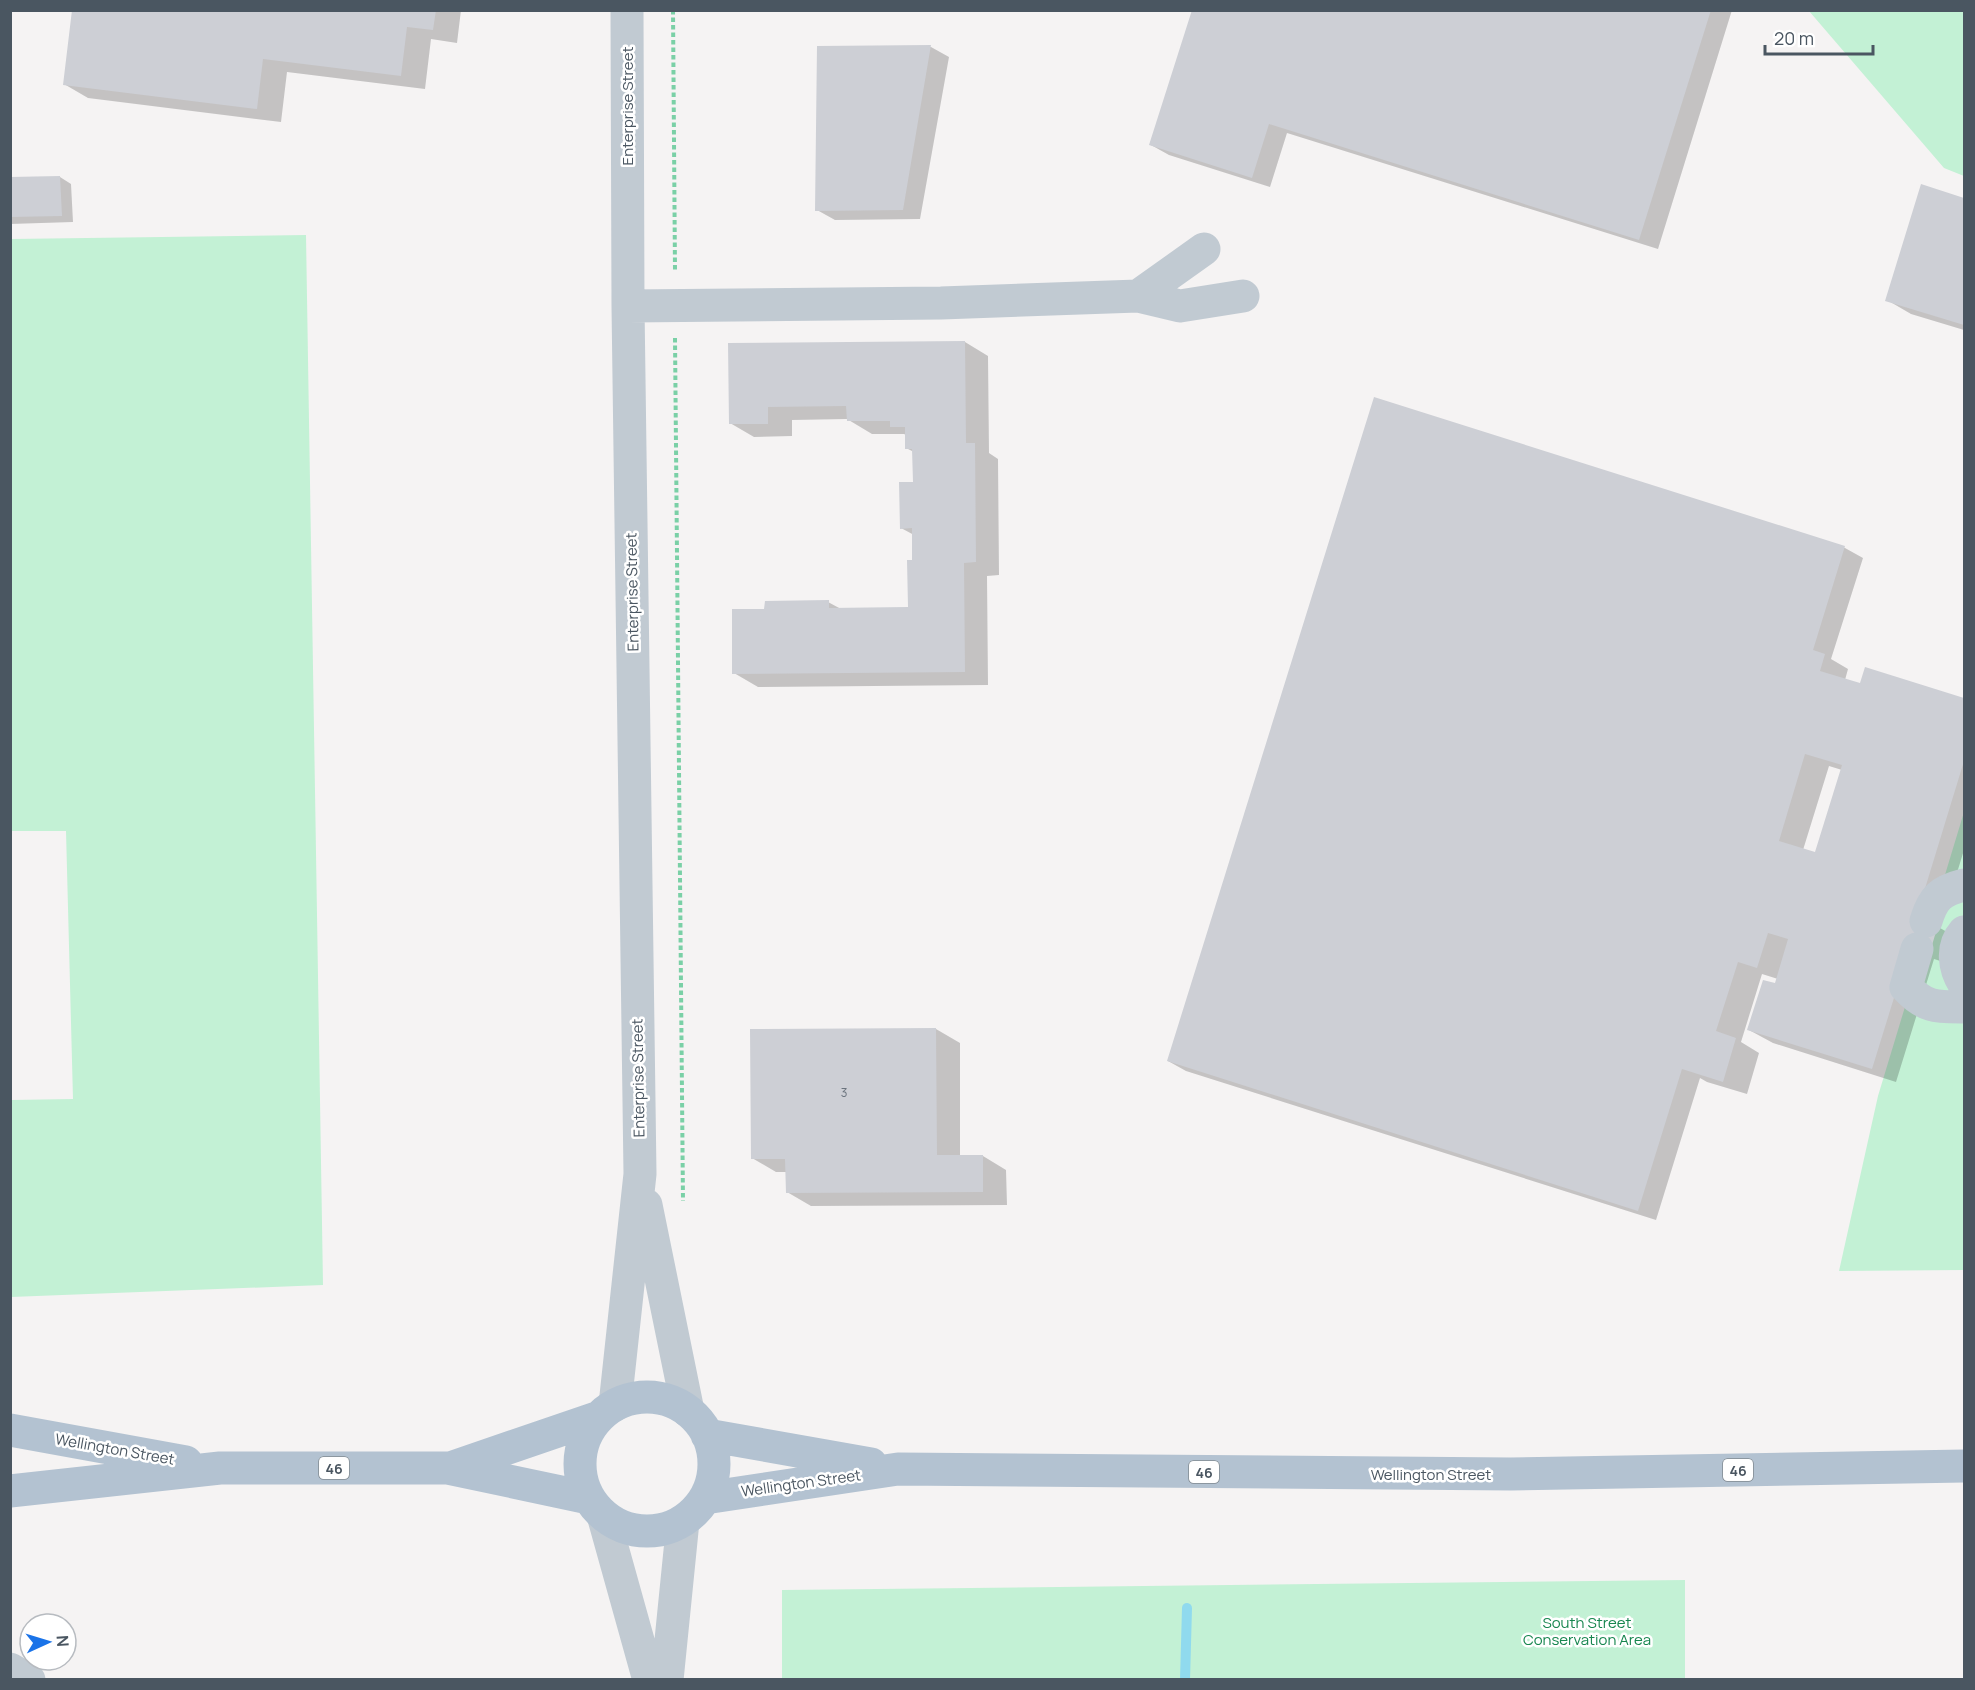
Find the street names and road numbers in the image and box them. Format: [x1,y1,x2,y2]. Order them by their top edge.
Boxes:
street label: Enterprise Street [617,47,638,165]
street label: Enterprise Street [620,532,644,652]
street label: Enterprise Street [626,1018,650,1138]
street label: Wellington Street [54,1428,176,1470]
road number: 46 [319,1457,349,1479]
road number: 46 [1723,1459,1753,1481]
road number: 46 [1189,1461,1219,1483]
street label: Wellington Street [740,1464,862,1502]
street label: Wellington Street [1371,1464,1491,1485]

